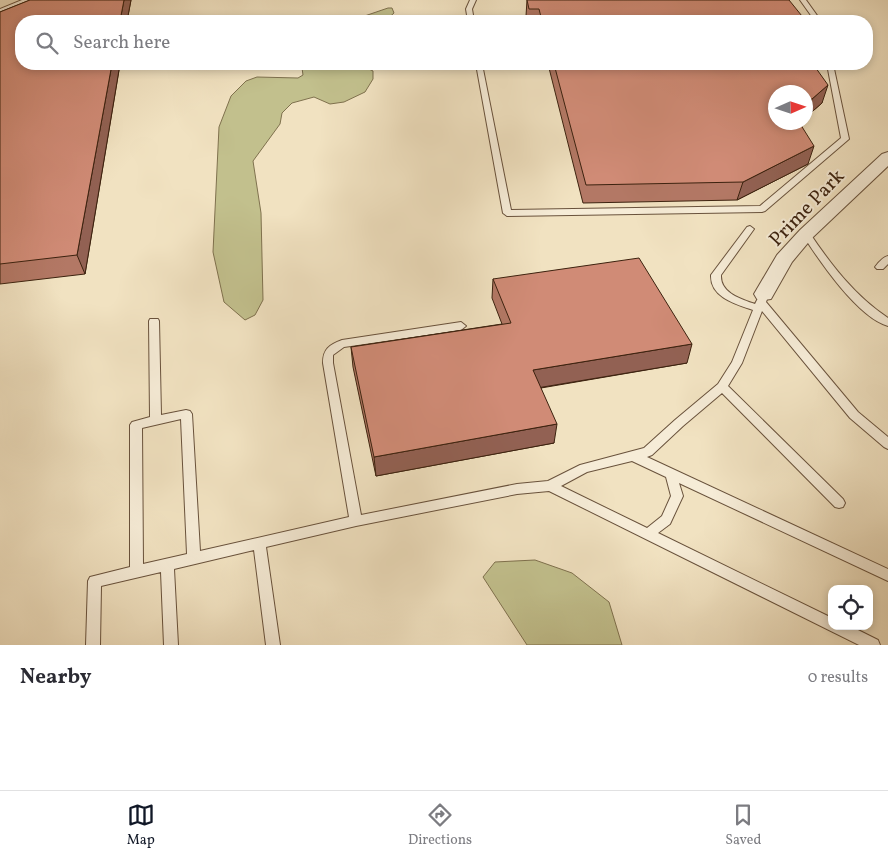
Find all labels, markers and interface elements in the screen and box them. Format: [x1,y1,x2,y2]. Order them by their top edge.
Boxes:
search box [15,15,873,70]
icon: search [33,29,61,57]
text: Search here [73,30,170,56]
north arrow [768,85,813,130]
street label: Prime Park [763,163,852,253]
map controls [828,585,873,630]
button: locate [828,585,873,630]
text: Nearby [20,663,91,692]
text: 0 results [808,667,868,689]
tab: Map [127,801,155,850]
tab: Directions [408,801,472,850]
tab: Saved [725,801,761,850]

